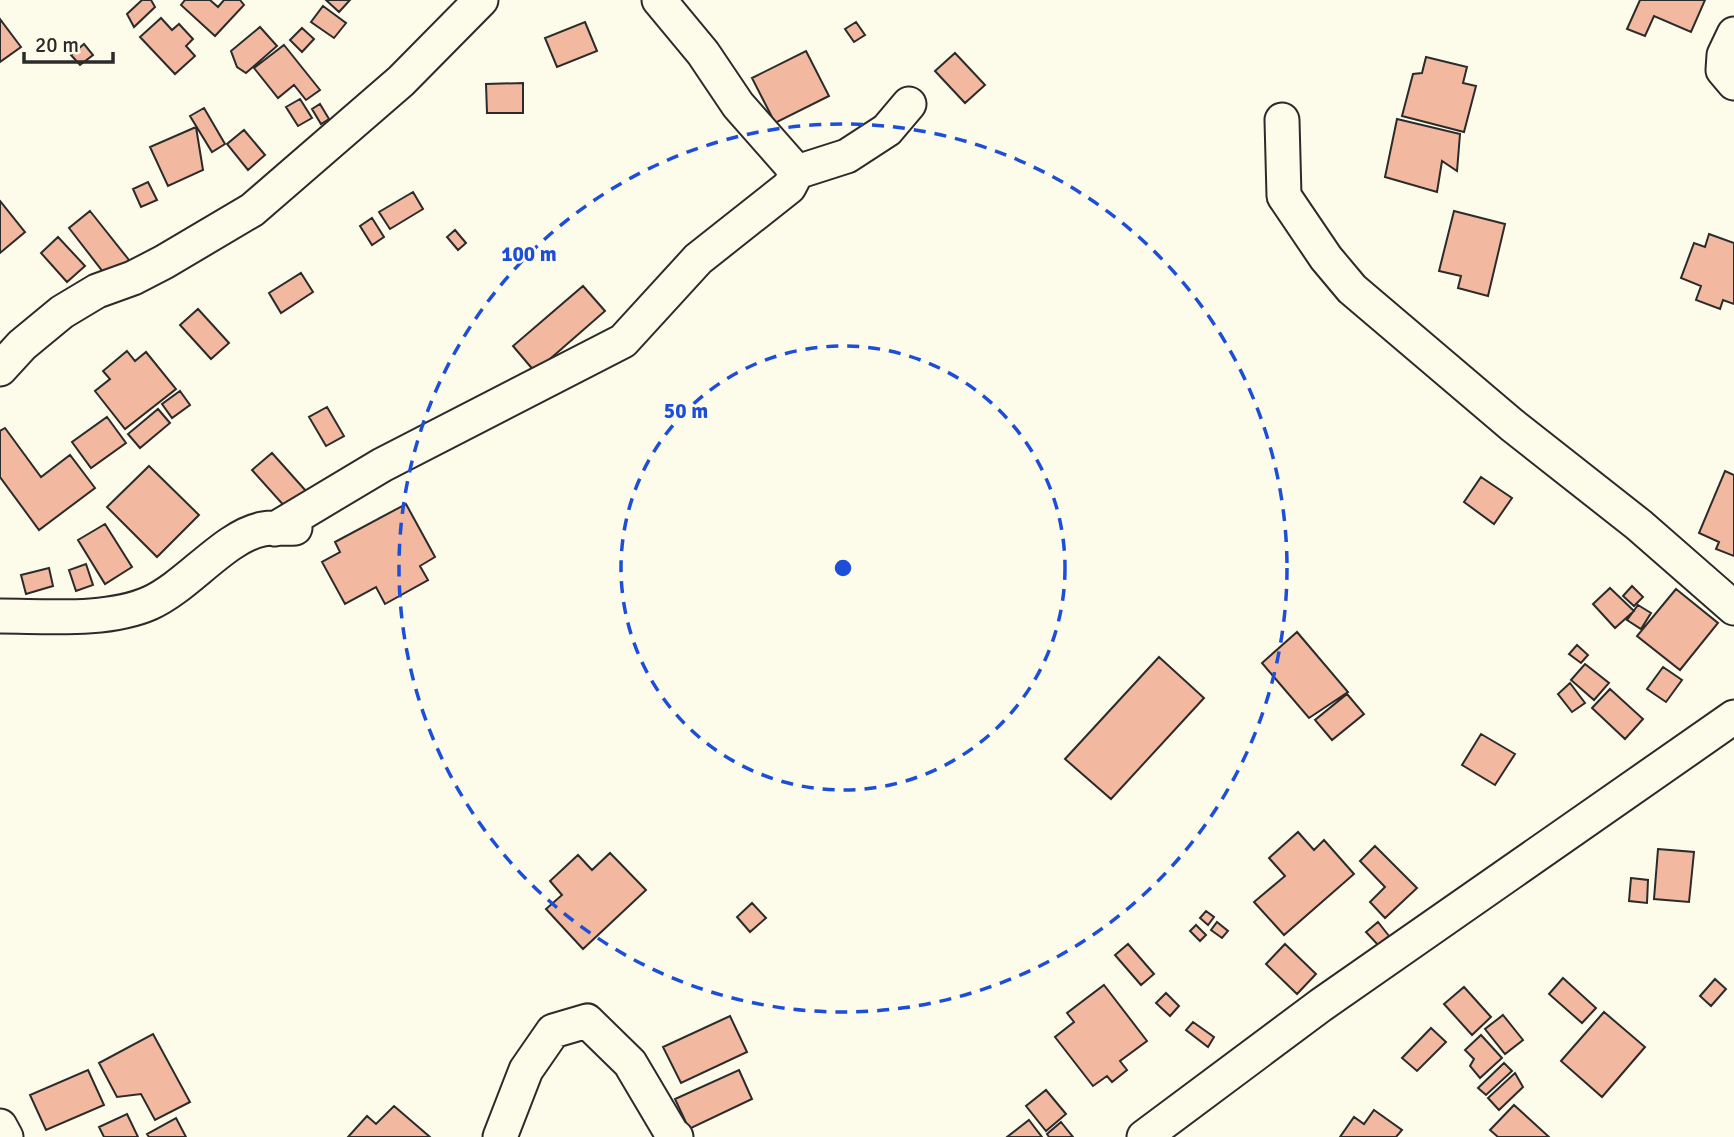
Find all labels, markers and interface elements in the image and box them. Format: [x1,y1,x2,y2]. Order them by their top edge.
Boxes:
scale bar [24,21,114,65]
text: 20 m [35,32,79,58]
text: 100 m [501,241,557,267]
text: 50 m [664,398,708,424]
centre of rings [831,556,855,580]

